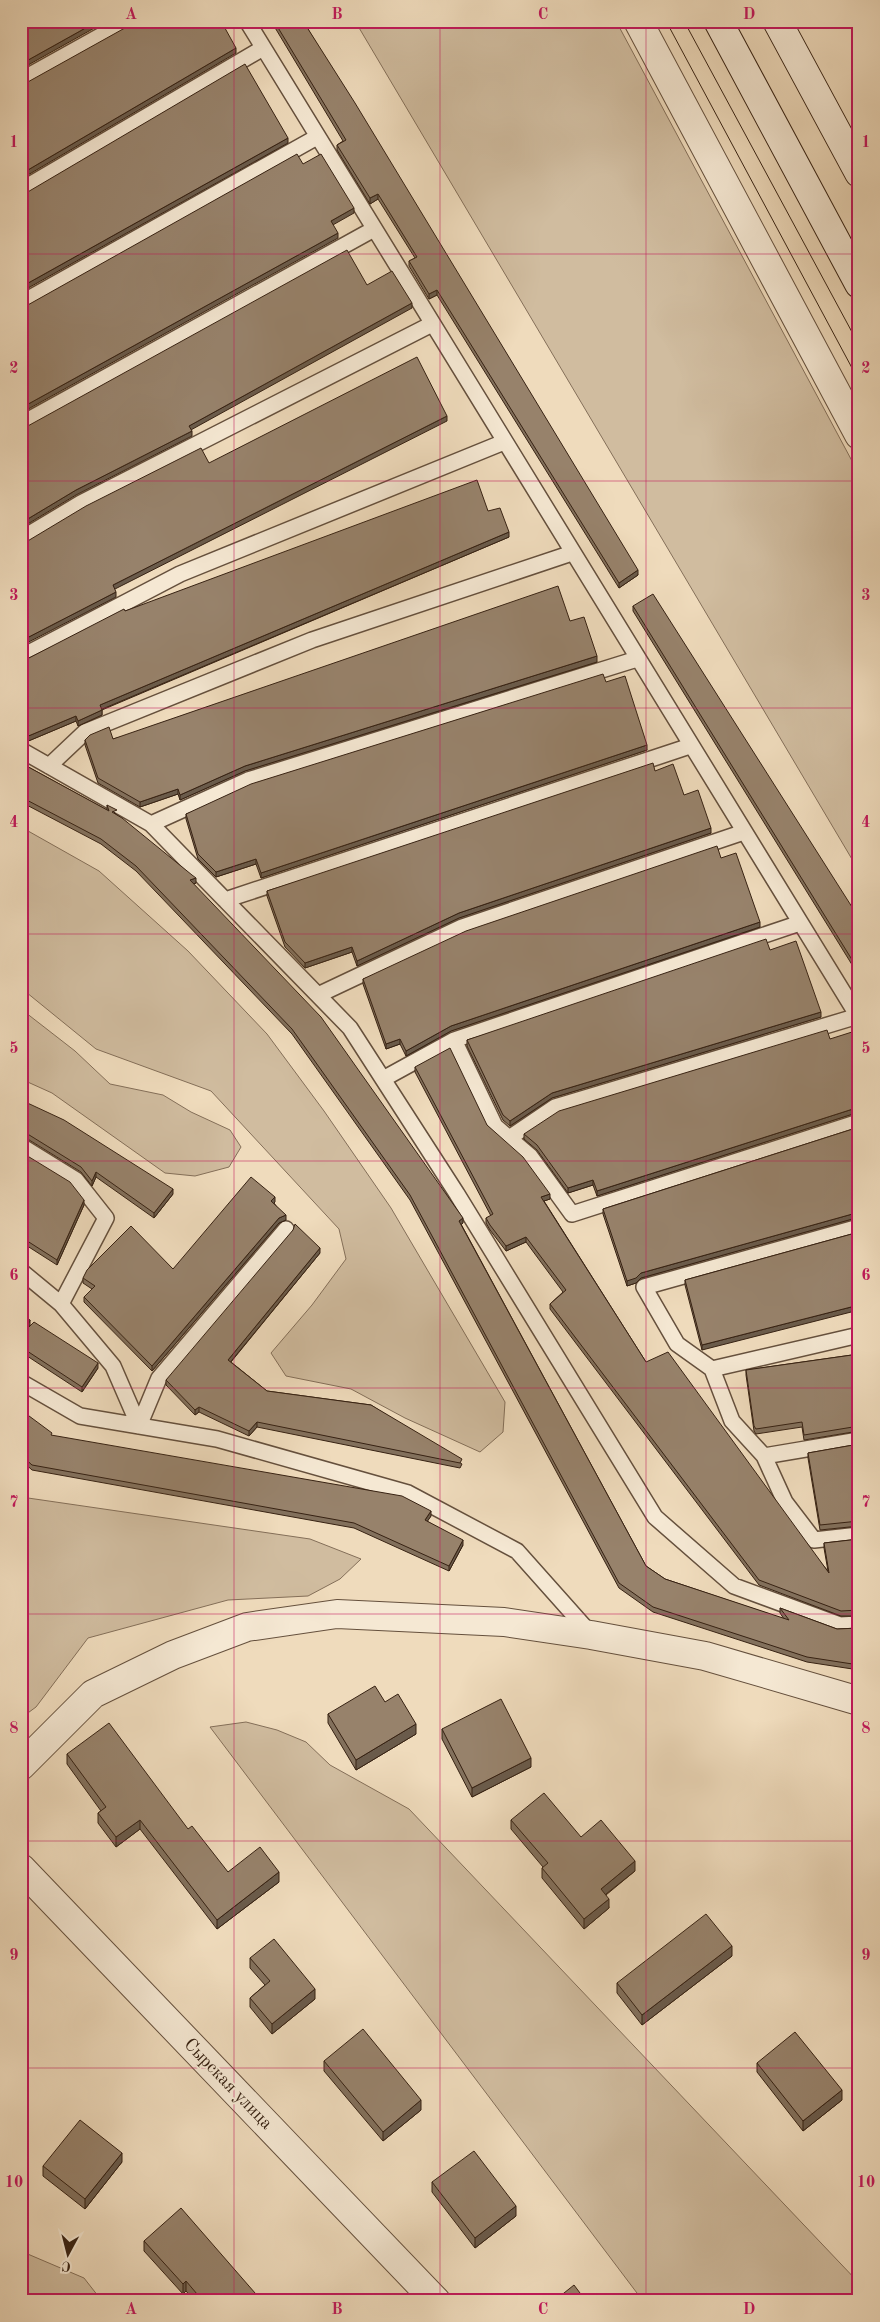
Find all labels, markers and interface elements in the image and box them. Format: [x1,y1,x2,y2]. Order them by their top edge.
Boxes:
text: A [125,7,137,23]
text: B [331,7,343,23]
text: C [538,7,548,23]
text: D [743,7,755,23]
text: 1 [9,135,19,151]
text: 1 [861,135,871,151]
text: 2 [9,361,19,377]
text: 2 [861,361,871,377]
text: 3 [9,588,19,604]
text: 3 [861,588,871,604]
text: 4 [9,815,19,831]
text: 4 [861,815,871,831]
text: 5 [9,1041,19,1057]
text: 5 [861,1041,871,1057]
text: 6 [9,1268,19,1284]
text: 6 [861,1268,871,1284]
text: 7 [9,1495,19,1511]
text: 7 [861,1495,871,1511]
text: 8 [9,1721,19,1737]
text: 8 [861,1721,871,1737]
text: 9 [9,1948,19,1964]
text: 9 [861,1948,871,1964]
street label: Сырская улица [180,2035,276,2133]
text: 10 [5,2175,23,2191]
text: 10 [857,2175,875,2191]
north arrow [42,2230,92,2280]
text: С [61,2258,72,2273]
text: A [125,2302,137,2318]
text: B [331,2302,343,2318]
text: C [538,2302,548,2318]
text: D [743,2302,755,2318]

